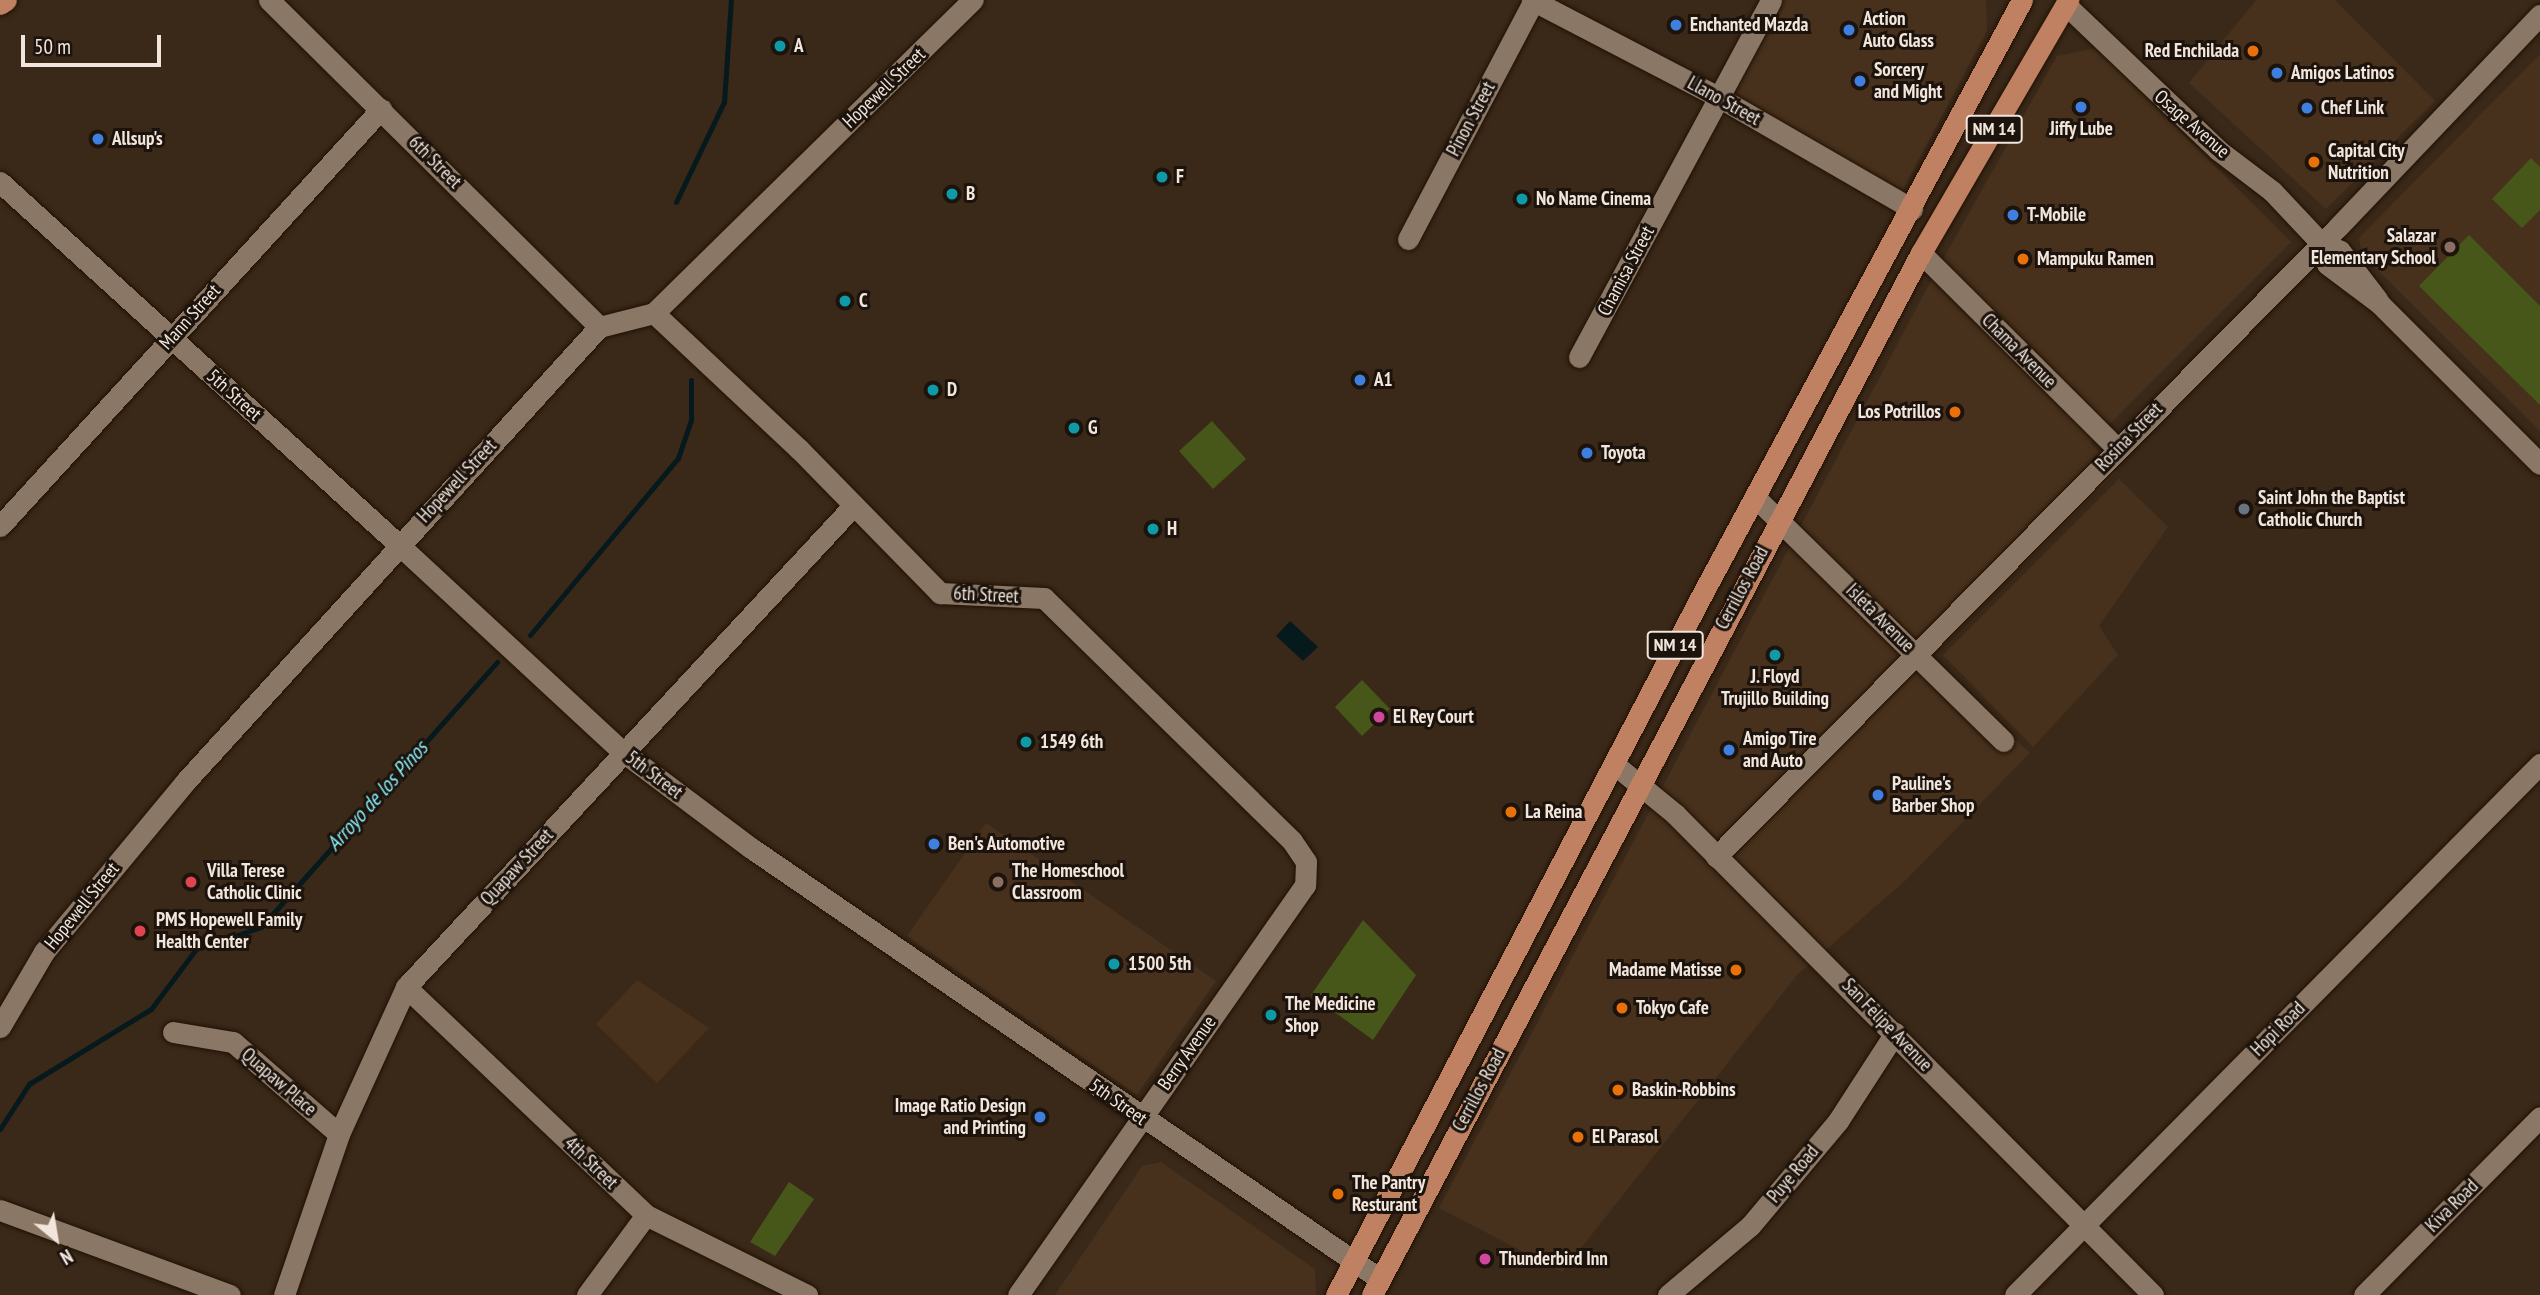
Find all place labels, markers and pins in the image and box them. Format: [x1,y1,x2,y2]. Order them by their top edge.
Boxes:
place label: Action Auto Glass [1863,8,1934,52]
place label: Enchanted Mazda [1690,14,1808,36]
marker: Enchanted Mazda [1668,17,1684,33]
marker: Action Auto Glass [1841,22,1857,38]
place label: A [794,35,804,57]
marker: A [772,38,788,54]
place label: Red Enchilada [2145,40,2239,62]
marker: Red Enchilada [2245,43,2261,59]
place label: Sorcery and Might [1874,59,1942,103]
place label: Amigos Latinos [2291,62,2394,84]
marker: Amigos Latinos [2269,65,2285,81]
marker: Sorcery and Might [1852,73,1868,89]
place label: Chef Link [2321,97,2384,119]
marker: Jiffy Lube [2073,99,2089,115]
marker: Chef Link [2299,100,2315,116]
place label: Jiffy Lube [2049,118,2113,140]
place label: Allsup's [112,128,163,150]
marker: Allsup's [90,131,106,147]
place label: Capital City Nutrition [2328,140,2405,184]
marker: Capital City Nutrition [2306,154,2322,170]
place label: F [1176,166,1184,188]
marker: F [1154,169,1170,185]
place label: B [966,183,975,205]
marker: B [944,186,960,202]
place label: No Name Cinema [1536,188,1651,210]
marker: No Name Cinema [1514,191,1530,207]
place label: T-Mobile [2027,204,2086,226]
marker: T-Mobile [2005,207,2021,223]
place label: Salazar Elementary School [2310,225,2436,269]
marker: Salazar Elementary School [2442,239,2458,255]
place label: Mampuku Ramen [2037,248,2154,270]
marker: Mampuku Ramen [2015,251,2031,267]
place label: C [859,290,868,312]
marker: C [837,293,853,309]
place label: A1 [1374,369,1393,391]
marker: A1 [1352,372,1368,388]
place label: D [947,379,957,401]
marker: D [925,382,941,398]
place label: Los Potrillos [1858,401,1941,423]
marker: Los Potrillos [1947,404,1963,420]
place label: G [1088,417,1098,439]
marker: G [1066,420,1082,436]
place label: Toyota [1601,442,1646,464]
marker: Toyota [1579,445,1595,461]
place label: Saint John the Baptist Catholic Church [2258,487,2405,531]
marker: Saint John the Baptist Catholic Church [2236,501,2252,517]
place label: H [1167,518,1177,540]
marker: H [1145,521,1161,537]
marker: J. Floyd Trujillo Building [1767,647,1783,663]
place label: J. Floyd Trujillo Building [1721,666,1829,710]
place label: El Rey Court [1393,706,1475,728]
marker: El Rey Court [1371,709,1387,725]
place label: Amigo Tire and Auto [1743,728,1817,772]
place label: 1549 6th [1040,731,1103,753]
marker: 1549 6th [1018,734,1034,750]
marker: Amigo Tire and Auto [1721,742,1737,758]
place label: Pauline's Barber Shop [1892,773,1975,817]
marker: Pauline's Barber Shop [1870,787,1886,803]
place label: La Reina [1525,801,1582,823]
marker: La Reina [1503,804,1519,820]
place label: Ben's Automotive [948,833,1066,855]
marker: Ben's Automotive [926,836,942,852]
place label: Villa Terese Catholic Clinic [207,860,302,904]
place label: The Homeschool Classroom [1012,860,1124,904]
marker: Villa Terese Catholic Clinic [181,872,201,892]
marker: The Homeschool Classroom [990,874,1006,890]
place label: PMS Hopewell Family Health Center [156,909,302,953]
marker: PMS Hopewell Family Health Center [130,921,150,941]
place label: 1500 5th [1128,953,1191,975]
marker: 1500 5th [1106,956,1122,972]
place label: Madame Matisse [1609,959,1722,981]
marker: Madame Matisse [1728,962,1744,978]
place label: The Medicine Shop [1285,993,1376,1037]
place label: Tokyo Cafe [1636,997,1709,1019]
marker: Tokyo Cafe [1614,1000,1630,1016]
marker: The Medicine Shop [1263,1007,1279,1023]
place label: Baskin-Robbins [1632,1079,1736,1101]
marker: Baskin-Robbins [1610,1082,1626,1098]
place label: Image Ratio Design and Printing [895,1095,1026,1139]
marker: Image Ratio Design and Printing [1032,1109,1048,1125]
place label: El Parasol [1592,1126,1658,1148]
marker: El Parasol [1570,1129,1586,1145]
place label: The Pantry Resturant [1352,1172,1425,1216]
marker: The Pantry Resturant [1330,1186,1346,1202]
place label: Thunderbird Inn [1499,1248,1608,1270]
marker: Thunderbird Inn [1477,1251,1493,1267]

